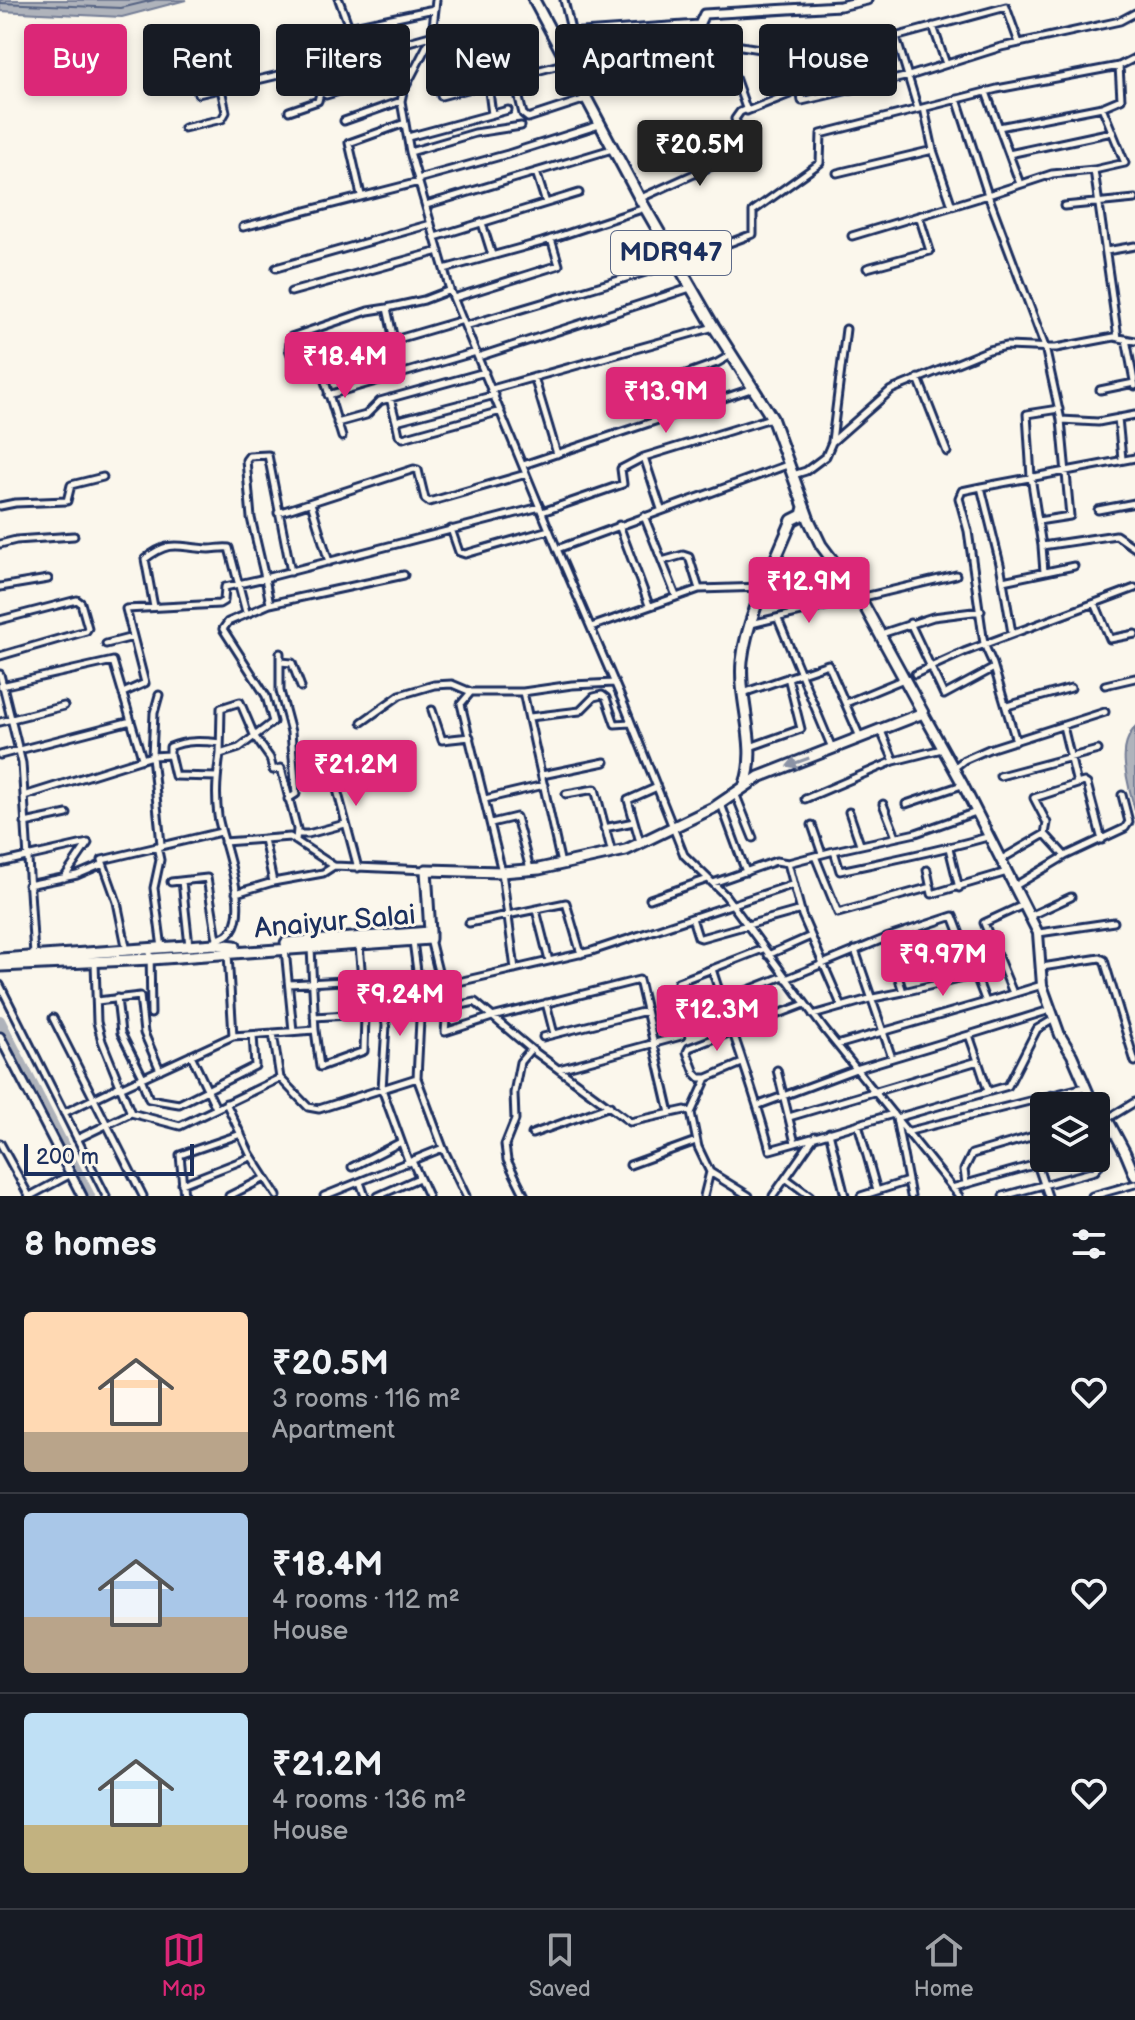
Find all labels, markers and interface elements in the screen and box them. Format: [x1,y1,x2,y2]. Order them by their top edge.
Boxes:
chip: Buy [24,24,127,96]
chip: Rent [143,24,260,96]
chip: Filters [276,24,410,96]
chip: New [426,24,539,96]
chip: Apartment [555,24,743,96]
chip: House [759,24,897,96]
pin: ₹20.5M [635,120,765,188]
text: ₹20.5M [655,130,745,161]
road number: MDR947 [611,231,731,275]
pin: ₹18.4M [280,332,410,400]
text: ₹18.4M [303,342,387,373]
pin: ₹13.9M [601,367,731,435]
text: ₹13.9M [624,377,708,408]
pin: ₹12.9M [744,557,874,625]
text: ₹12.9M [767,567,851,598]
pin: ₹21.2M [291,740,421,808]
text: ₹21.2M [314,750,398,781]
one-way arrow [786,756,810,769]
street label: Anaiyur Salai [253,899,417,945]
pin: ₹9.97M [878,930,1008,998]
text: ₹9.97M [899,940,987,971]
pin: ₹9.24M [335,970,465,1038]
text: ₹9.24M [356,980,444,1011]
pin: ₹12.3M [652,985,782,1053]
text: ₹12.3M [675,995,759,1026]
map controls [1030,1092,1110,1172]
button: layers [1030,1092,1110,1172]
scale bar [24,1140,194,1176]
text: 200 m [36,1144,99,1171]
icon: filters [1067,1222,1111,1266]
text: 8 homes [24,1224,157,1265]
text: ₹20.5M [272,1343,389,1384]
icon: home [88,1344,184,1440]
icon: heart [1067,1370,1111,1414]
text: 3 rooms · 116 m² [272,1384,461,1415]
text: Apartment [272,1415,395,1446]
text: ₹18.4M [272,1544,383,1585]
icon: home [88,1545,184,1641]
icon: heart [1067,1571,1111,1615]
text: 4 rooms · 112 m² [272,1585,460,1616]
text: House [272,1616,348,1647]
text: ₹21.2M [272,1744,383,1785]
icon: home [88,1745,184,1841]
icon: heart [1067,1771,1111,1815]
text: 4 rooms · 136 m² [272,1785,466,1816]
text: House [272,1816,348,1847]
tab: Map [162,1928,206,2003]
tab: Saved [529,1928,591,2003]
tab: Home [914,1928,973,2003]

